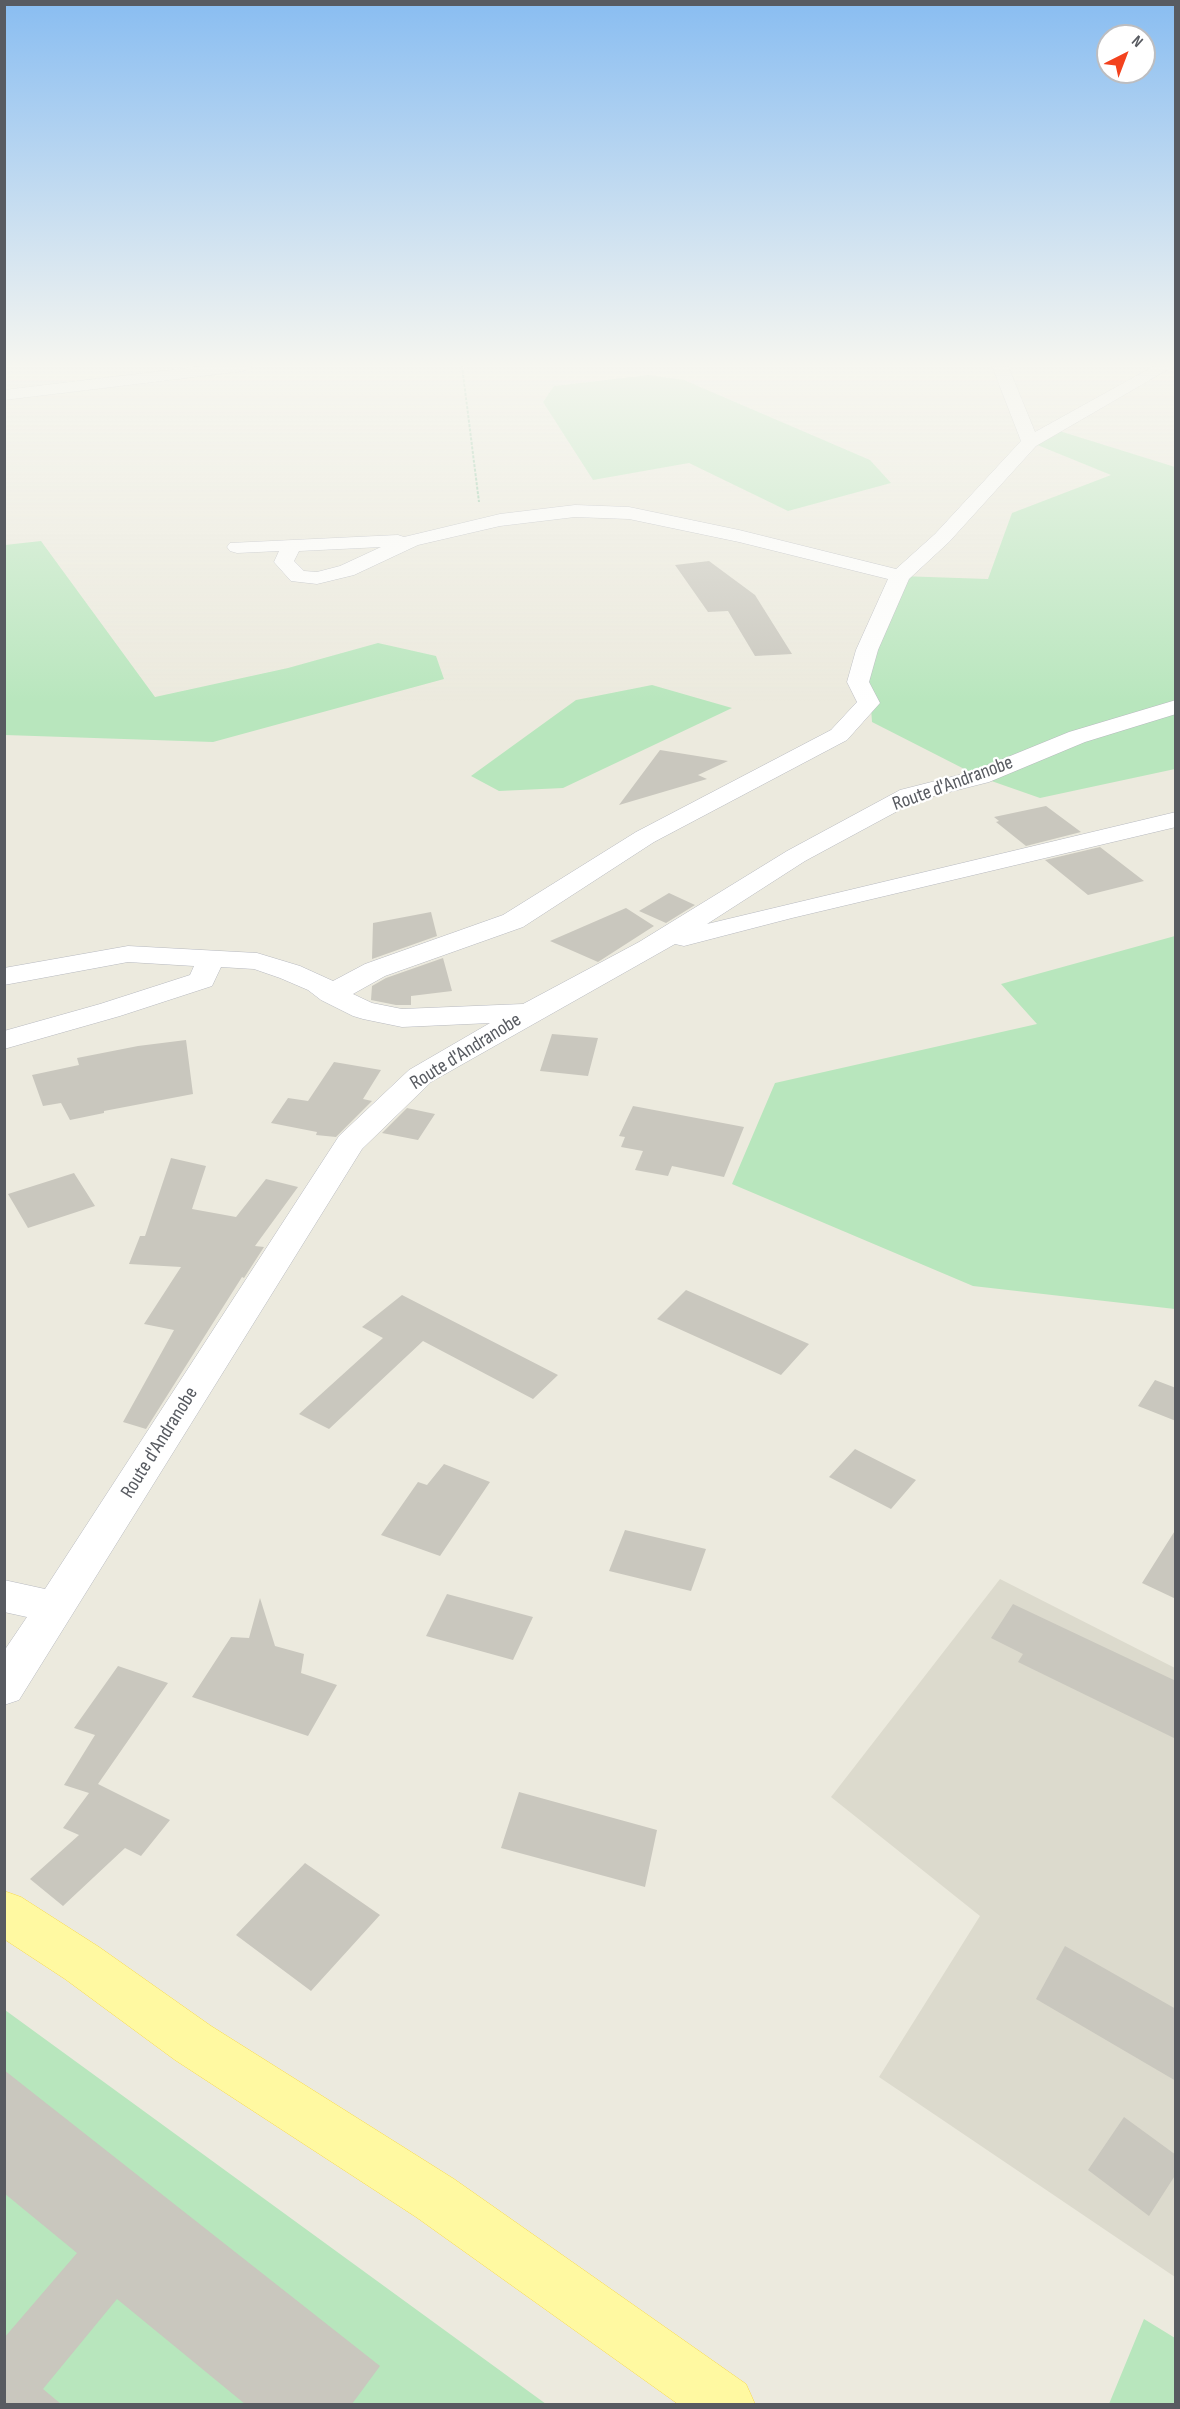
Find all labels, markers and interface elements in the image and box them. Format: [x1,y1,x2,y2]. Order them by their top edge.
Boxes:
north arrow [1096,24,1156,84]
text: N [1128,32,1147,52]
street label: Route d'Andranobe [889,751,1017,817]
street label: Route d'Andranobe [406,1008,526,1096]
street label: Route d'Andranobe [116,1383,204,1503]

